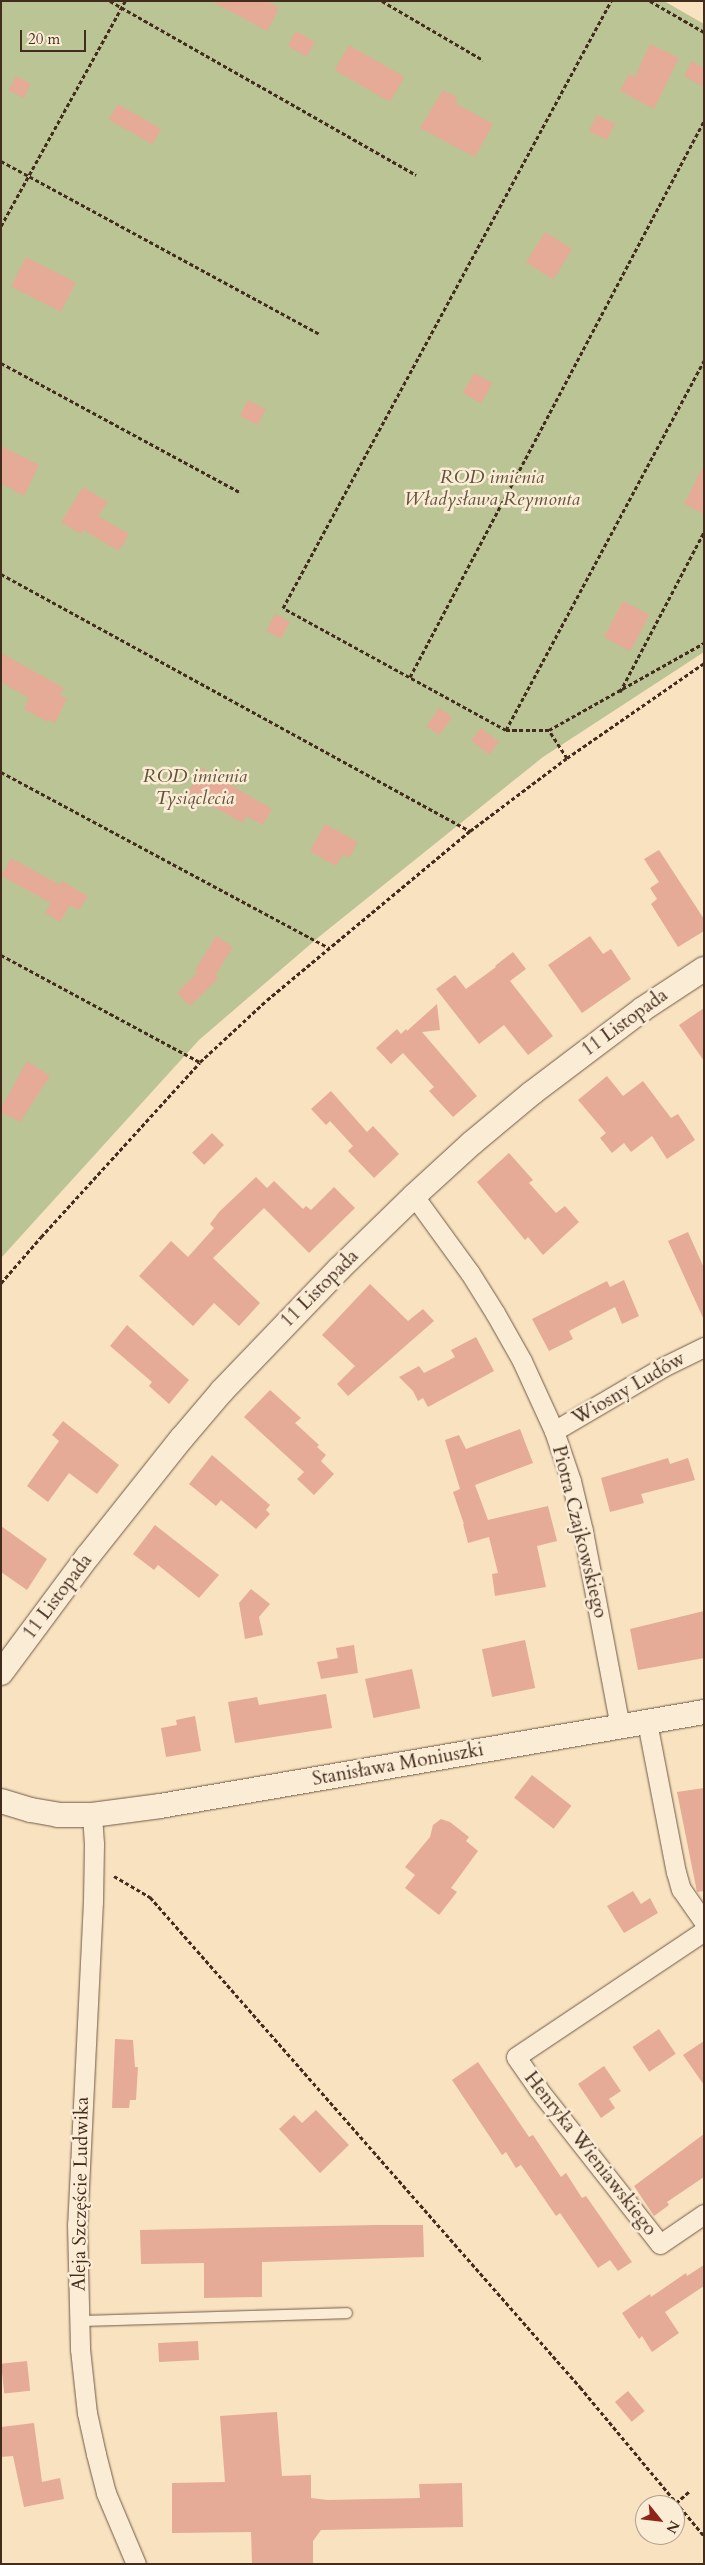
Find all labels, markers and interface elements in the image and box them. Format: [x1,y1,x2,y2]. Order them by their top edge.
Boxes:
scale bar [22,20,89,52]
text: 20 m [28,29,60,49]
park label: ROD imienia Władysława Reymonta [404,467,580,511]
park label: ROD imienia Tysiąclecia [143,766,247,810]
street label: 11 Listopada [578,984,672,1062]
street label: 11 Listopada [276,1245,364,1333]
street label: Wiosny Ludów [569,1348,689,1430]
street label: Piotra Czajkowskiego [547,1443,611,1621]
street label: 11 Listopada [19,1550,97,1644]
street label: Stanisława Moniuszki [311,1739,485,1791]
street label: Henryka Wieniawskiego [519,2068,661,2240]
street label: Aleja Szczęście Ludwika [68,2097,94,2291]
north arrow [635,2495,685,2545]
text: N [661,2517,684,2537]

